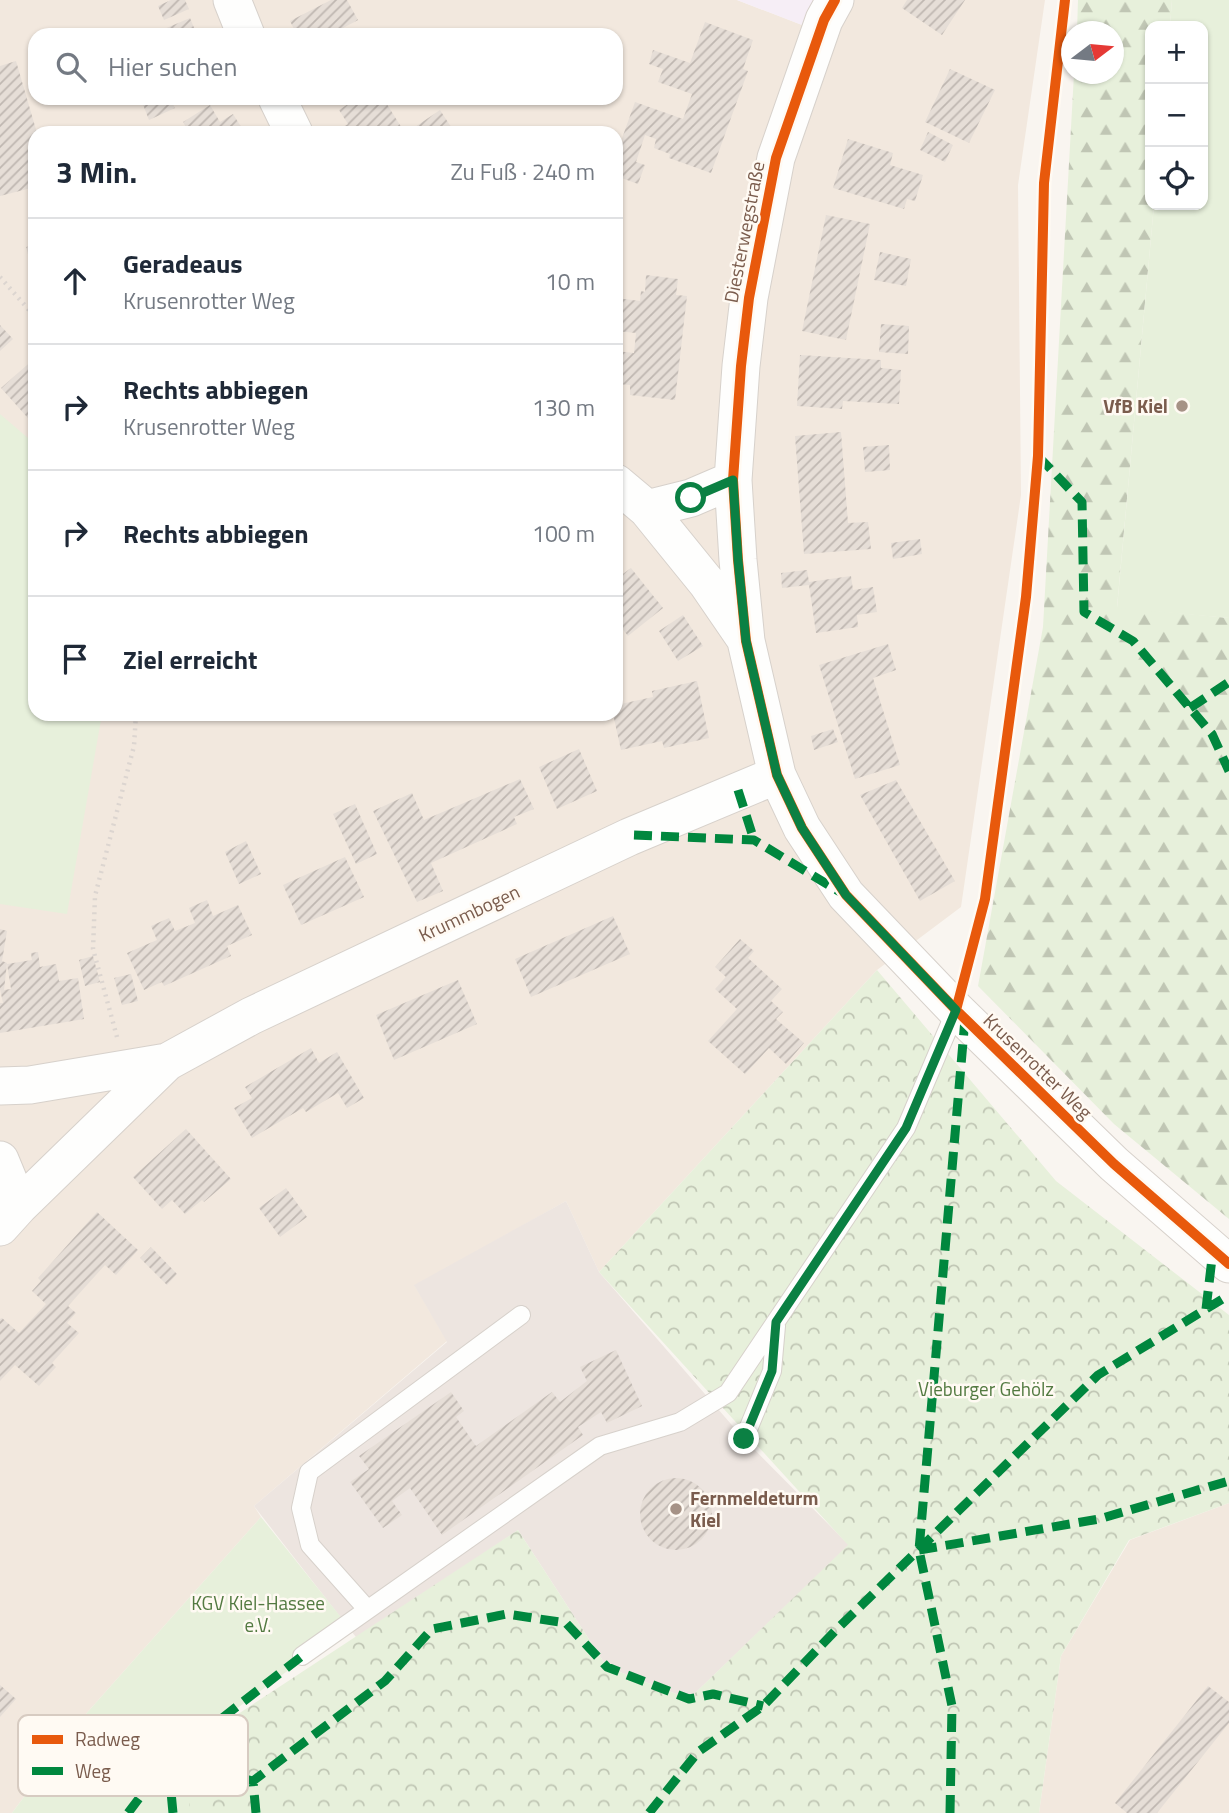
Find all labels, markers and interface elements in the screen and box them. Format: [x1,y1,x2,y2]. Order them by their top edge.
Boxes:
north arrow [1061,21,1124,84]
map controls [1145,21,1208,210]
button: + [1145,21,1208,84]
search box [28,28,623,105]
text: Hier suchen [108,47,237,86]
icon: search [52,48,90,86]
button: − [1145,84,1208,147]
button: locate [1145,147,1208,210]
text: 3 Min. [56,149,137,195]
text: Zu Fuß · 240 m [451,154,595,189]
street label: Diesterwegstraße [716,159,771,305]
text: Geradeaus [123,244,243,283]
icon: ahead [56,262,94,300]
text: 10 m [545,264,595,299]
text: Krusenrotter Weg [123,283,295,318]
text: Rechts abbiegen [123,370,309,409]
icon: right [56,388,94,426]
text: 130 m [532,390,595,425]
place label: VfB Kiel [1103,391,1168,420]
marker: VfB Kiel [1174,398,1190,414]
text: Krusenrotter Weg [123,409,295,444]
route start [675,482,706,513]
icon: right [56,514,94,552]
text: Rechts abbiegen [123,514,309,553]
text: 100 m [532,516,595,551]
icon: arrive [56,640,94,678]
text: Ziel erreicht [123,640,258,679]
street label: Krummbogen [413,876,524,949]
street label: Krusenrotter Weg [977,1006,1100,1126]
park label: Vieburger Gehölz [918,1374,1054,1403]
route end [728,1423,759,1454]
place label: Fernmeldeturm Kiel [690,1483,818,1534]
marker: Fernmeldeturm Kiel [668,1501,684,1517]
park label: KGV Kiel-Hassee e.V. [191,1588,325,1639]
legend [18,1715,248,1796]
text: Radweg [75,1724,140,1753]
text: Weg [75,1756,111,1785]

